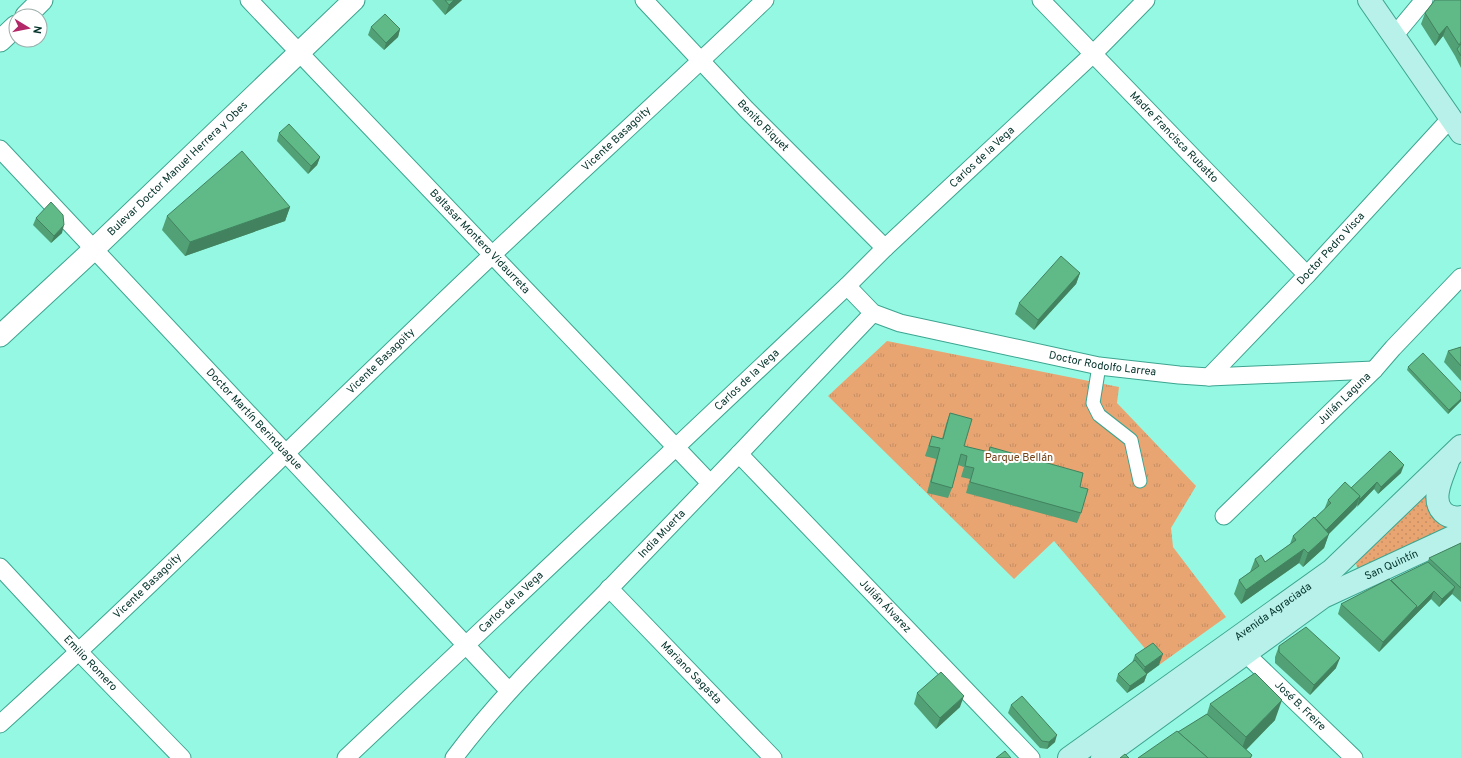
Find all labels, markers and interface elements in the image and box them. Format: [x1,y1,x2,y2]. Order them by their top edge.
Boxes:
north arrow [8,8,48,48]
text: N [29,24,44,35]
street label: Madre Francisca Rubatto [1126,89,1221,186]
street label: Benito Riquet [734,97,792,155]
street label: Bulevar Doctor Manuel Herrera y Obes [105,98,251,239]
street label: Vicente Basagoity [579,103,654,174]
street label: Carlos de la Vega [947,123,1018,191]
street label: Baltasar Montero Vidaurreta [426,186,533,297]
street label: Doctor Pedro Visca [1294,209,1368,288]
street label: Vicente Basagoity [344,325,418,397]
street label: Carlos de la Vega [712,346,783,414]
street label: Doctor Rodolfo Larrea [1047,348,1157,379]
street label: Doctor Martín Berinduague [203,366,305,473]
street label: Julián Laguna [1315,370,1374,428]
park label: Parque Bellán [985,451,1053,465]
street label: India Muerta [635,507,689,561]
street label: San Quintín [1363,547,1421,584]
street label: Vicente Basagoity [110,550,185,622]
street label: Carlos de la Vega [476,568,547,636]
street label: Julián Álvarez [856,576,914,636]
street label: Avenida Agraciada [1232,580,1315,644]
street label: Emilio Romero [60,633,120,694]
street label: Mariano Sagasta [657,639,725,707]
street label: José B. Freire [1271,678,1329,734]

